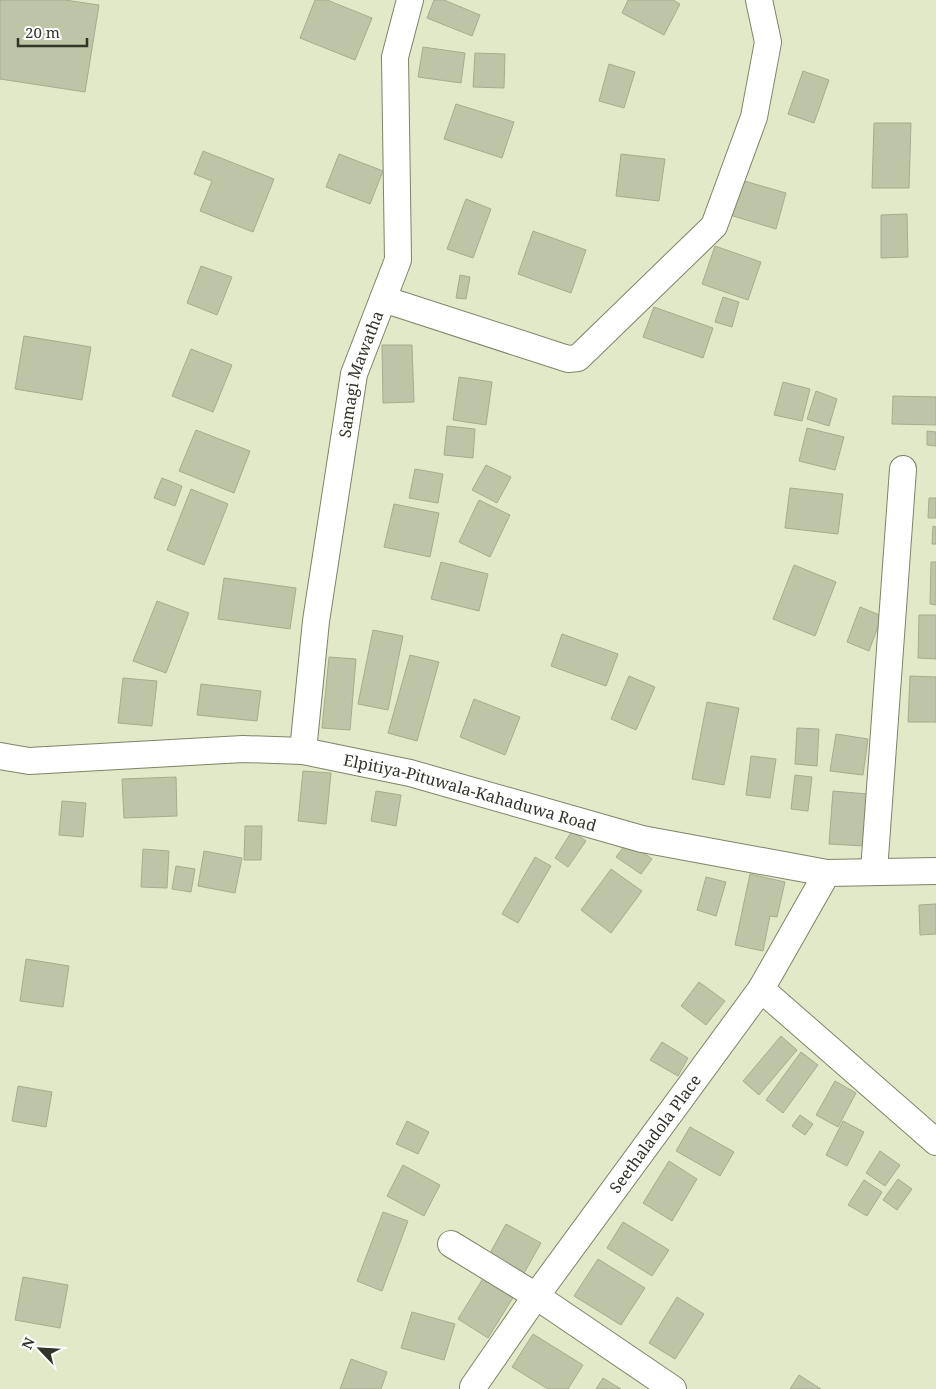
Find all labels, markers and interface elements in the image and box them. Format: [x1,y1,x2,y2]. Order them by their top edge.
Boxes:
scale bar [18,15,86,47]
text: 20 m [25,22,60,42]
street label: Samagi Mawatha [333,307,388,439]
street label: Elpitiya-Pituwala-Kahaduwa Road [342,749,599,837]
street label: Seethaladola Place [604,1070,706,1197]
north arrow [15,1324,65,1374]
text: N [17,1334,39,1352]

